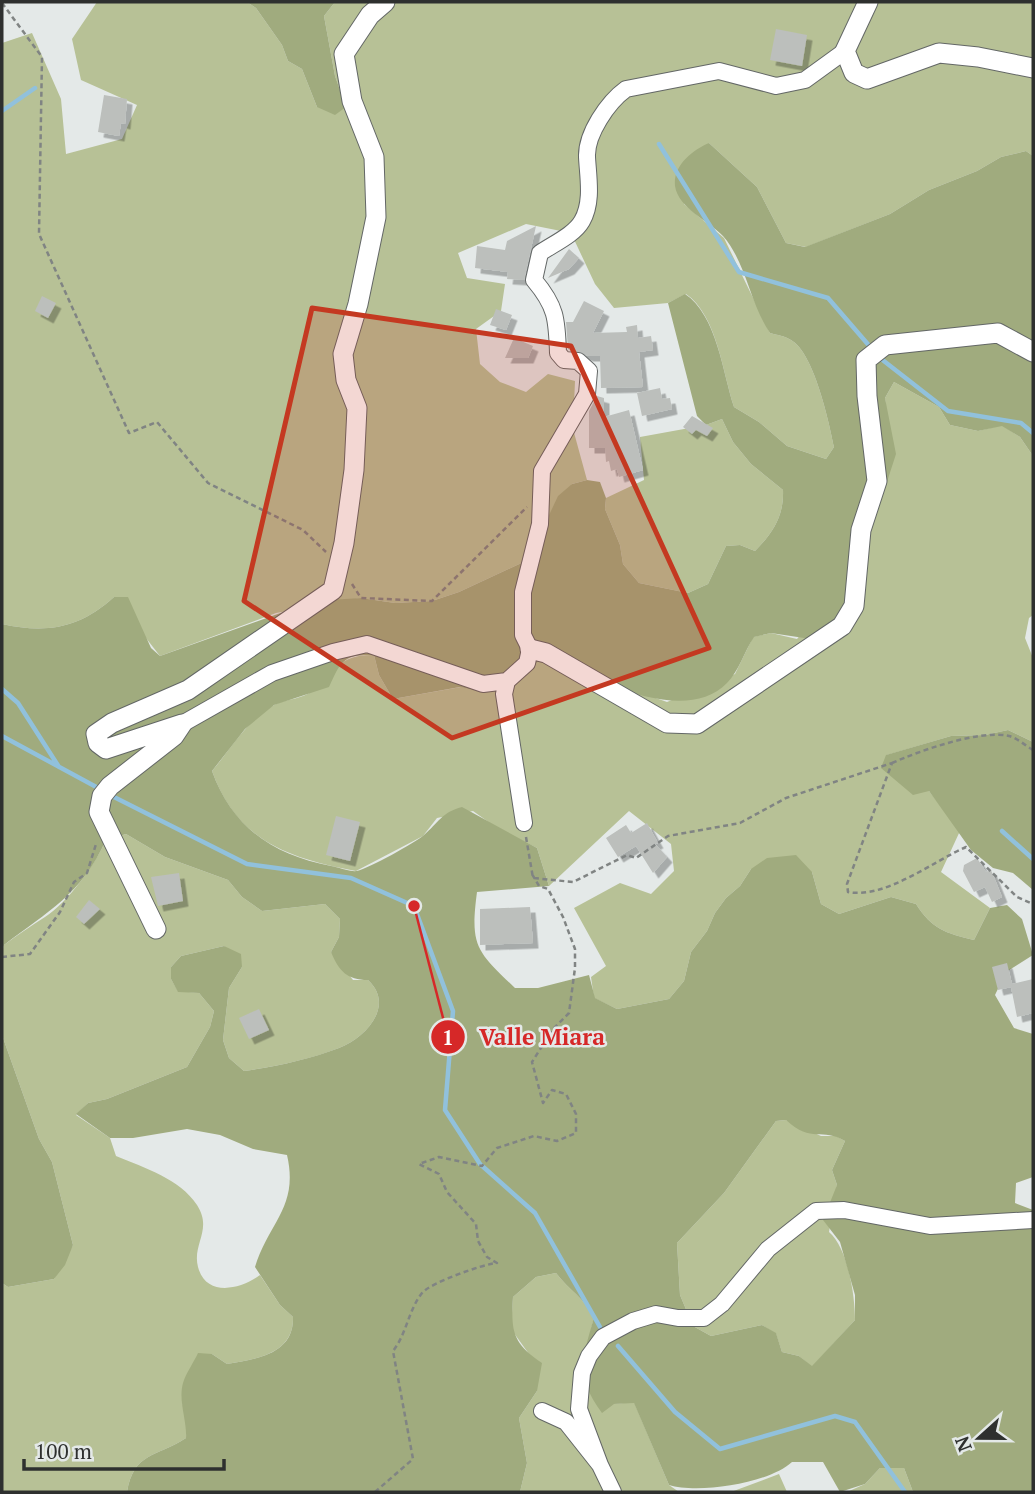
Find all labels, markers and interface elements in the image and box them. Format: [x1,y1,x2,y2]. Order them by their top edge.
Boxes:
callout: Valle Miara [430,1015,619,1059]
text: Valle Miara [479,1021,605,1052]
text: 1 [442,1023,454,1051]
north arrow [944,1403,1014,1473]
scale bar [24,1428,224,1472]
text: N [948,1433,977,1455]
text: 100 m [35,1437,92,1465]

